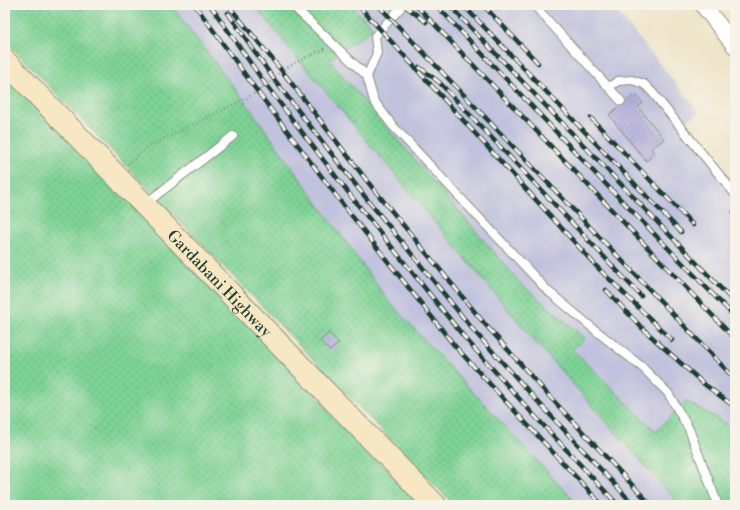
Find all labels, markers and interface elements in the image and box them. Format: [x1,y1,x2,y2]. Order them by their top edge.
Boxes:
street label: Gardabani Highway [163,226,276,342]

